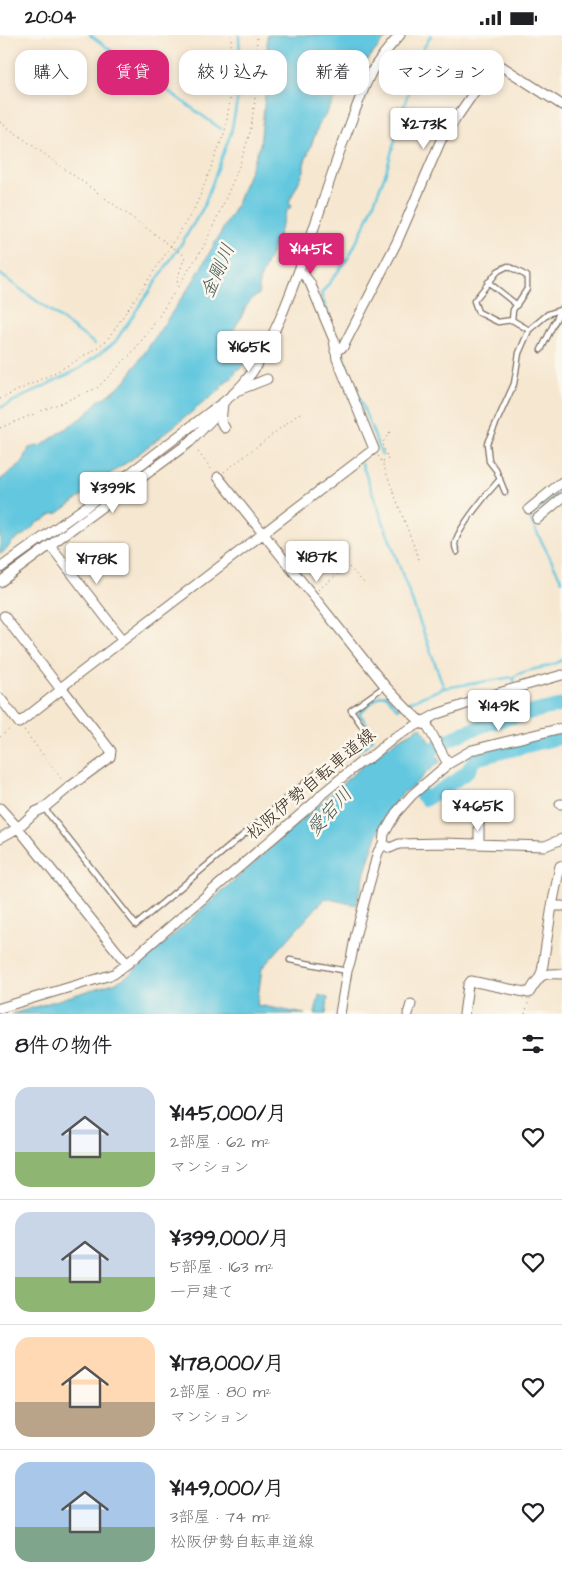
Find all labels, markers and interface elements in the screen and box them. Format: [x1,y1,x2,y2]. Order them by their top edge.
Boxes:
text: 20:04 [25,4,76,31]
chip: 購入 [15,50,87,95]
chip: 賃貸 [97,50,169,95]
chip: 絞り込み [179,50,287,95]
chip: 新着 [297,50,369,95]
chip: マンション [379,50,504,95]
pin: ¥273K [389,107,459,150]
text: ¥273K [401,113,447,135]
pin: ¥145K [276,233,346,275]
text: ¥145K [290,238,332,260]
water label: 金剛川 [194,239,242,303]
pin: ¥165K [214,331,284,373]
text: ¥165K [228,336,270,358]
pin: ¥399K [78,471,148,514]
text: ¥399K [91,477,135,499]
pin: ¥187K [282,541,352,583]
pin: ¥178K [62,543,132,585]
text: ¥187K [297,546,337,568]
text: ¥178K [77,548,117,570]
pin: ¥149K [464,689,534,732]
text: ¥149K [479,695,519,717]
street label: 松阪伊勢自転車道線 [241,722,381,846]
water label: 愛宕川 [301,782,359,842]
pin: ¥465K [443,789,513,832]
text: ¥465K [453,795,503,817]
icon: filters [519,1030,547,1058]
text: 8件の物件 [15,1031,113,1060]
text: ¥145,000/月 [170,1099,287,1128]
icon: home [55,1107,115,1167]
icon: heart [519,1123,547,1151]
text: 2部屋 · 62 m² [170,1131,270,1153]
text: マンション [170,1156,249,1178]
text: ¥399,000/月 [170,1224,290,1253]
icon: home [55,1232,115,1292]
icon: heart [519,1248,547,1276]
text: 5部屋 · 163 m² [170,1256,273,1278]
text: 一戸建て [170,1281,234,1303]
text: ¥178,000/月 [170,1349,284,1378]
icon: home [55,1357,115,1417]
icon: heart [519,1373,547,1401]
text: 2部屋 · 80 m² [170,1381,272,1403]
text: マンション [170,1406,249,1428]
text: ¥149,000/月 [170,1474,284,1503]
icon: home [55,1482,115,1542]
icon: heart [519,1498,547,1526]
text: 3部屋 · 74 m² [170,1506,271,1528]
text: 松阪伊勢自転車道線 [170,1531,314,1553]

